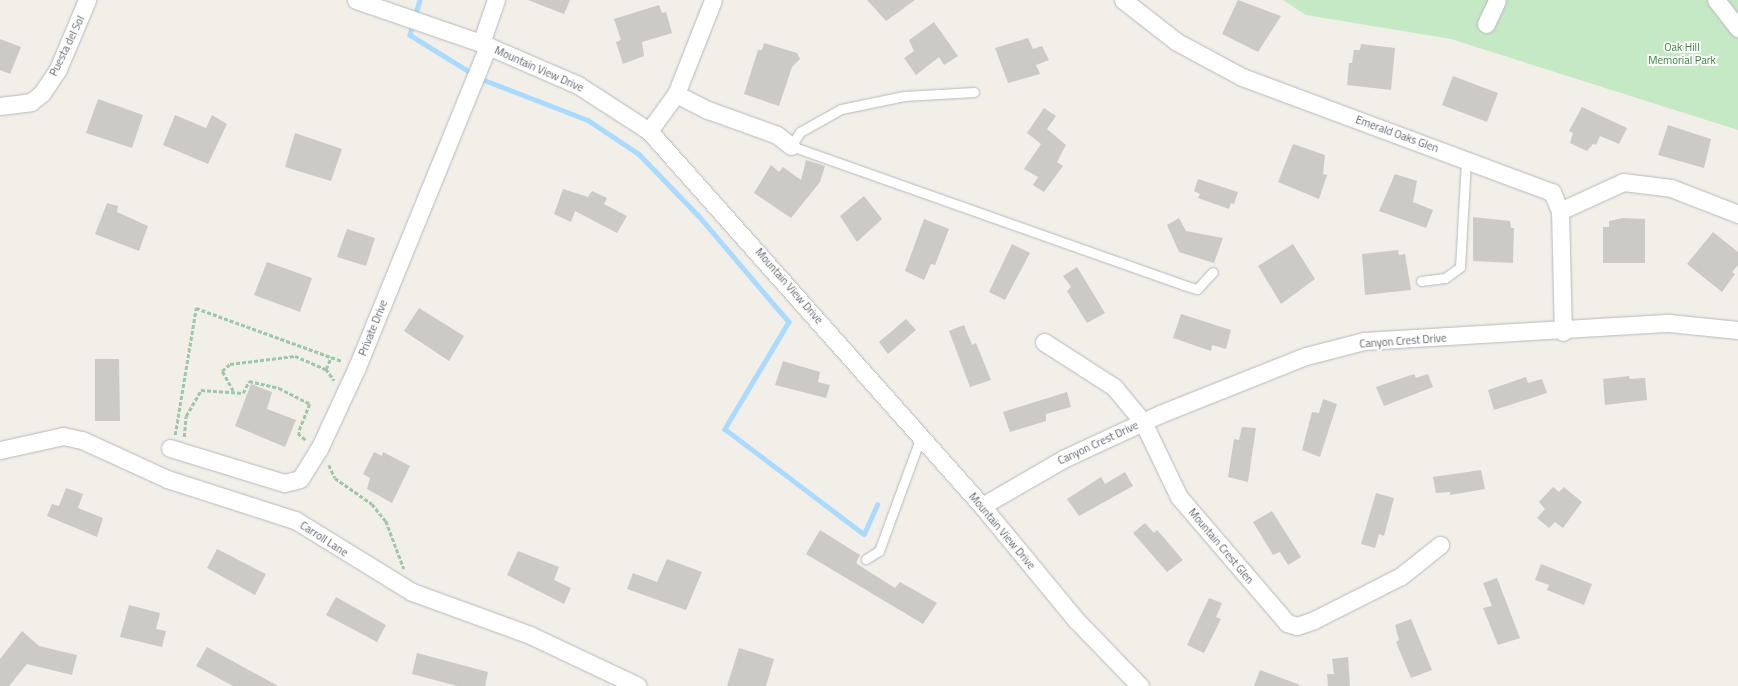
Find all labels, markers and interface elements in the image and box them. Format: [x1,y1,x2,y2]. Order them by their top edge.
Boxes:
street label: Puesta del Sol [47,14,87,78]
park label: Oak Hill Memorial Park [1648,41,1716,67]
street label: Mountain View Drive [492,43,586,95]
street label: Emerald Oaks Glen [1354,113,1440,155]
street label: Mountain View Drive [753,245,825,327]
street label: Private Drive [356,298,390,358]
street label: Canyon Crest Drive [1359,331,1447,351]
street label: Canyon Crest Drive [1056,419,1140,467]
street label: Mountain View Drive [966,490,1038,572]
street label: Mountain Crest Glen [1186,506,1256,586]
street label: Carroll Lane [298,519,350,559]

